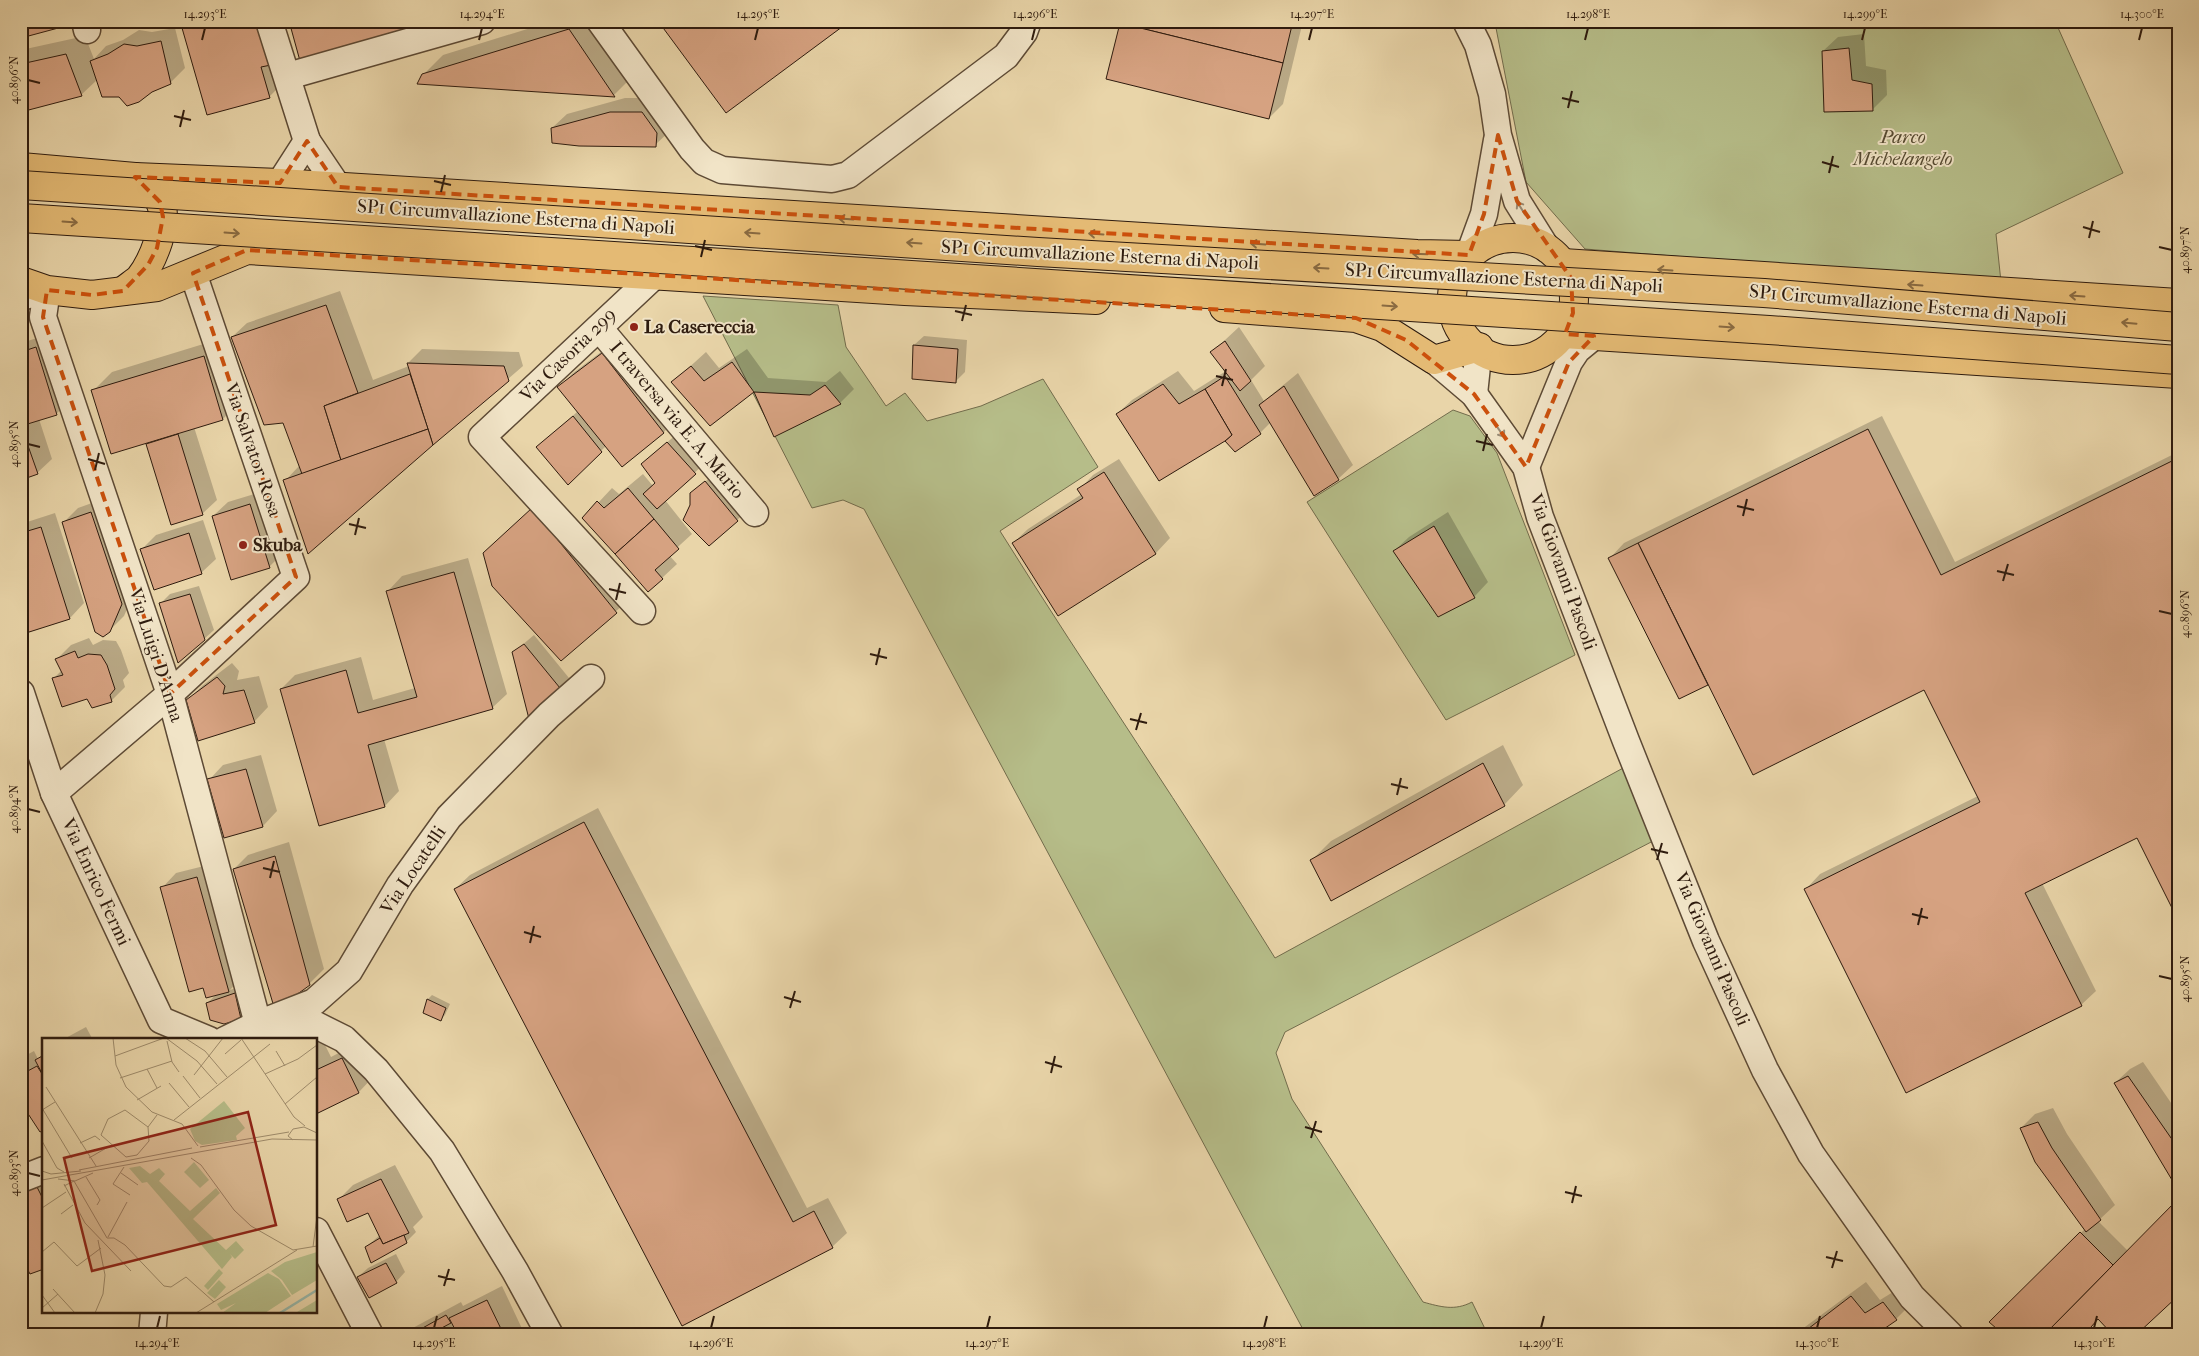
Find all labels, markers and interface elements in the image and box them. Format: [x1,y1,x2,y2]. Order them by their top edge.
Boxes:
text: 14.293°E [183,7,227,21]
text: 14.294°E [459,7,505,21]
text: 14.295°E [736,7,780,21]
text: 14.296°E [1013,7,1057,21]
text: 14.297°E [1290,7,1334,21]
text: 14.298°E [1566,7,1610,21]
text: 14.299°E [1843,7,1887,21]
text: 14.300°E [2120,7,2164,21]
text: 40.896°N [7,56,21,104]
park label: Parco Michelangelo [1851,126,1953,170]
street label: SP1 Circumvallazione Esterna di Napoli [356,195,676,239]
one-way arrow [1516,201,1526,215]
one-way arrow [839,214,855,223]
one-way arrow [62,217,78,227]
text: 40.897°N [2178,226,2192,274]
one-way arrow [224,228,240,237]
one-way arrow [744,228,760,237]
one-way arrow [1088,230,1104,239]
street label: SP1 Circumvallazione Esterna di Napoli [940,236,1260,274]
one-way arrow [907,239,923,248]
one-way arrow [1250,240,1266,249]
one-way arrow [1412,250,1428,259]
street label: SP1 Circumvallazione Esterna di Napoli [1344,259,1664,297]
one-way arrow [1313,263,1329,272]
one-way arrow [1657,265,1673,274]
street label: SP1 Circumvallazione Esterna di Napoli [1748,280,2068,330]
one-way arrow [1907,281,1923,290]
one-way arrow [2069,291,2085,300]
one-way arrow [1381,301,1397,310]
street label: Via Casoria 299 [515,304,621,407]
place label: La Casereccia [644,316,756,338]
one-way arrow [2121,319,2137,328]
marker: La Casereccia [628,321,640,333]
one-way arrow [1718,323,1734,332]
street label: I traversa via E. A. Mario [605,337,749,503]
street label: Via Salvator Rosa [219,379,286,520]
text: 40.895°N [7,420,21,468]
one-way arrow [1495,424,1505,438]
street label: Via Giovanni Pascoli [1524,490,1602,653]
place label: Skuba [253,534,303,556]
marker: Skuba [237,539,249,551]
street label: Via Luigi D'Anna [124,584,188,725]
text: 40.896°N [2178,590,2192,638]
text: 40.894°N [7,785,21,833]
street label: Via Enrico Fermi [56,814,135,950]
street label: Via Locatelli [375,822,451,919]
street label: Via Giovanni Pascoli [1669,868,1754,1029]
text: 40.895°N [2178,955,2192,1003]
inset map [42,1038,318,1314]
text: 40.893°N [7,1150,21,1196]
text: 14.294°E [134,1336,180,1350]
text: 14.295°E [412,1336,456,1350]
text: 14.296°E [689,1336,733,1350]
text: 14.297°E [965,1336,1009,1350]
text: 14.298°E [1242,1336,1286,1350]
text: 14.299°E [1519,1336,1563,1350]
text: 14.300°E [1795,1336,1839,1350]
text: 14.301°E [2073,1336,2115,1350]

